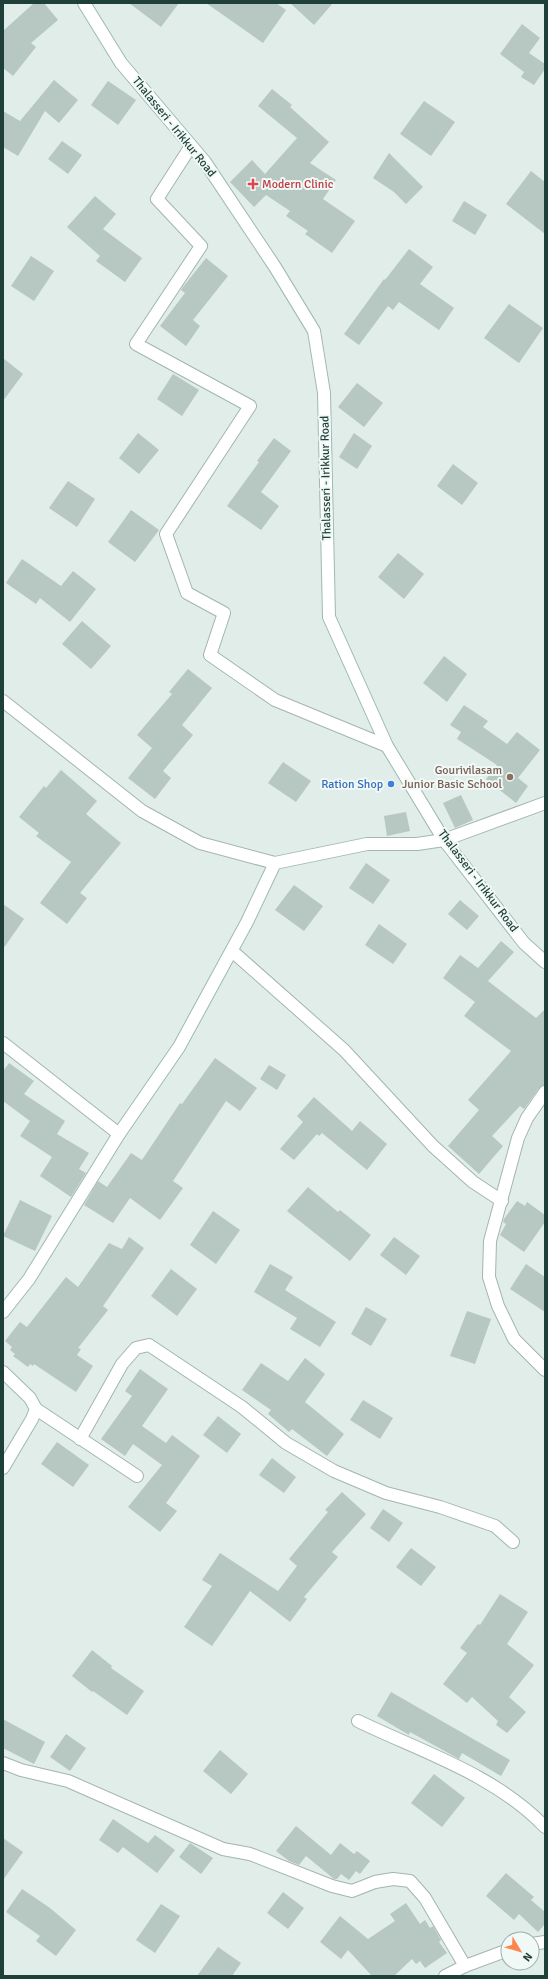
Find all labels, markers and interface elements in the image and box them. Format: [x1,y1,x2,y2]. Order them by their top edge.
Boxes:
street label: Thalasseri - Irikkur Road [129,74,219,180]
place label: Modern Clinic [262,177,334,192]
marker: Modern Clinic [247,178,259,190]
street label: Thalasseri - Irikkur Road [317,416,335,540]
place label: Gourivilasam Junior Basic School [402,763,502,792]
marker: Gourivilasam Junior Basic School [505,772,515,782]
place label: Ration Shop [321,777,383,792]
marker: Ration Shop [386,779,396,789]
street label: Thalasseri - Irikkur Road [435,827,521,935]
north arrow [500,1931,540,1971]
text: N [520,1950,535,1964]

